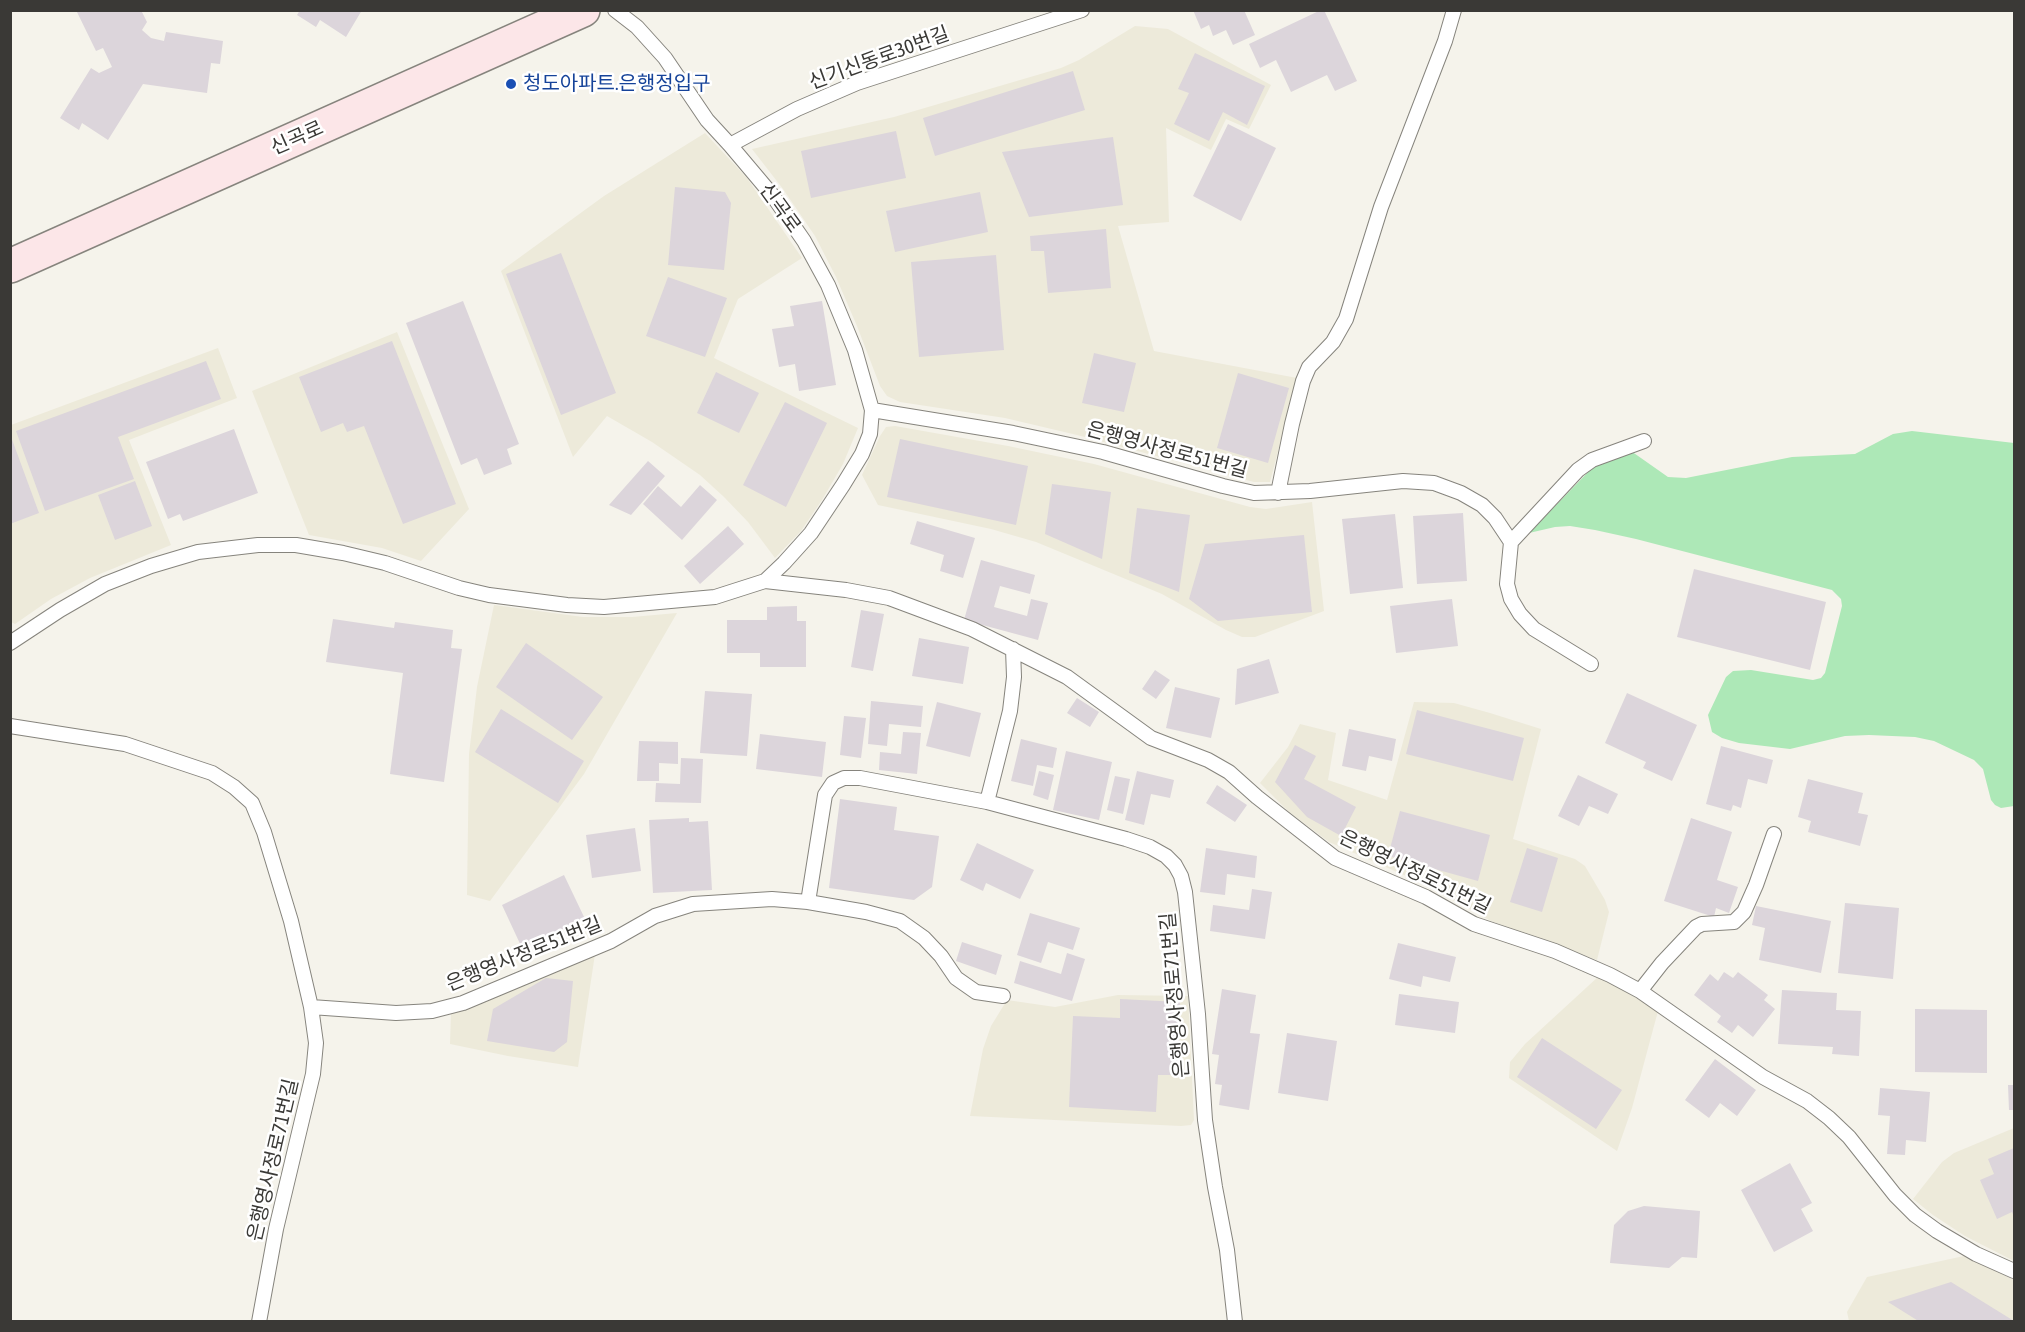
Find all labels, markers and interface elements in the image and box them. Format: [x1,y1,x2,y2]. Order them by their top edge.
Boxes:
street label: 신기신동로30번길 [806,21,952,95]
place label: 청도아파트.은행정입구 [523,72,711,96]
marker: 청도아파트.은행정입구 [504,77,518,91]
street label: 신곡로 [267,116,327,160]
street label: 신곡로 [754,179,806,237]
street label: 은행영사정로51번길 [1084,417,1250,483]
street label: 은행영사정로51번길 [1335,825,1495,919]
street label: 은행영사정로71번길 [1156,911,1194,1079]
street label: 은행영사정로51번길 [443,912,605,996]
street label: 은행영사정로71번길 [243,1076,303,1244]

